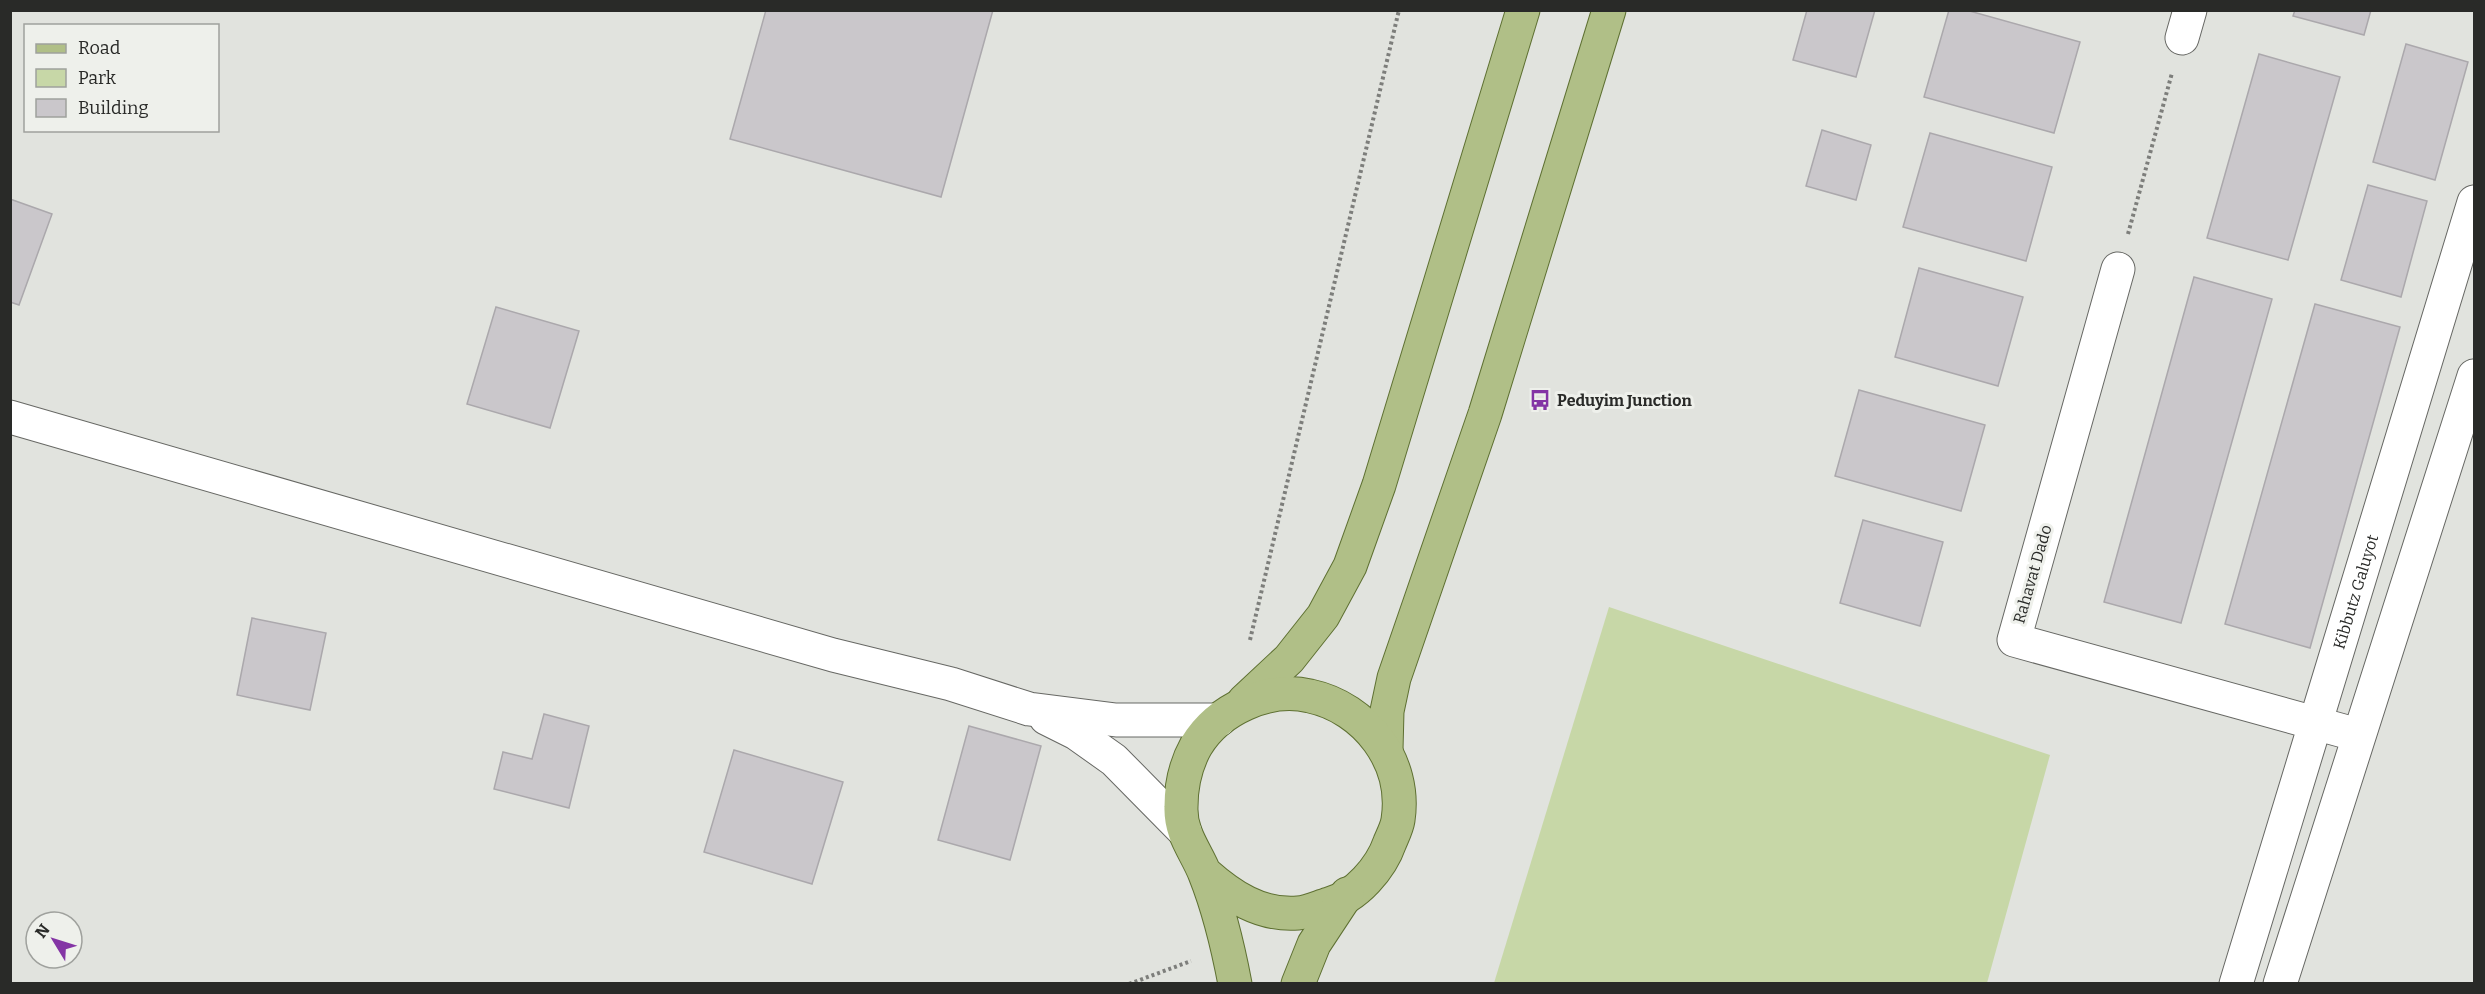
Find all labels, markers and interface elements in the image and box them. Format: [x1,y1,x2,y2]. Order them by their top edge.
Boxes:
legend [24,24,219,132]
text: Road [78,37,121,59]
text: Park [78,67,117,89]
text: Building [78,97,149,119]
bus stop icon: Peduyim Junction [1528,388,1552,412]
place label: Peduyim Junction [1557,391,1692,410]
street label: Rahavat Dado [2009,523,2056,626]
street label: Kibbutz Galuyot [2329,532,2382,651]
north arrow [24,910,84,970]
text: N [31,920,54,942]

